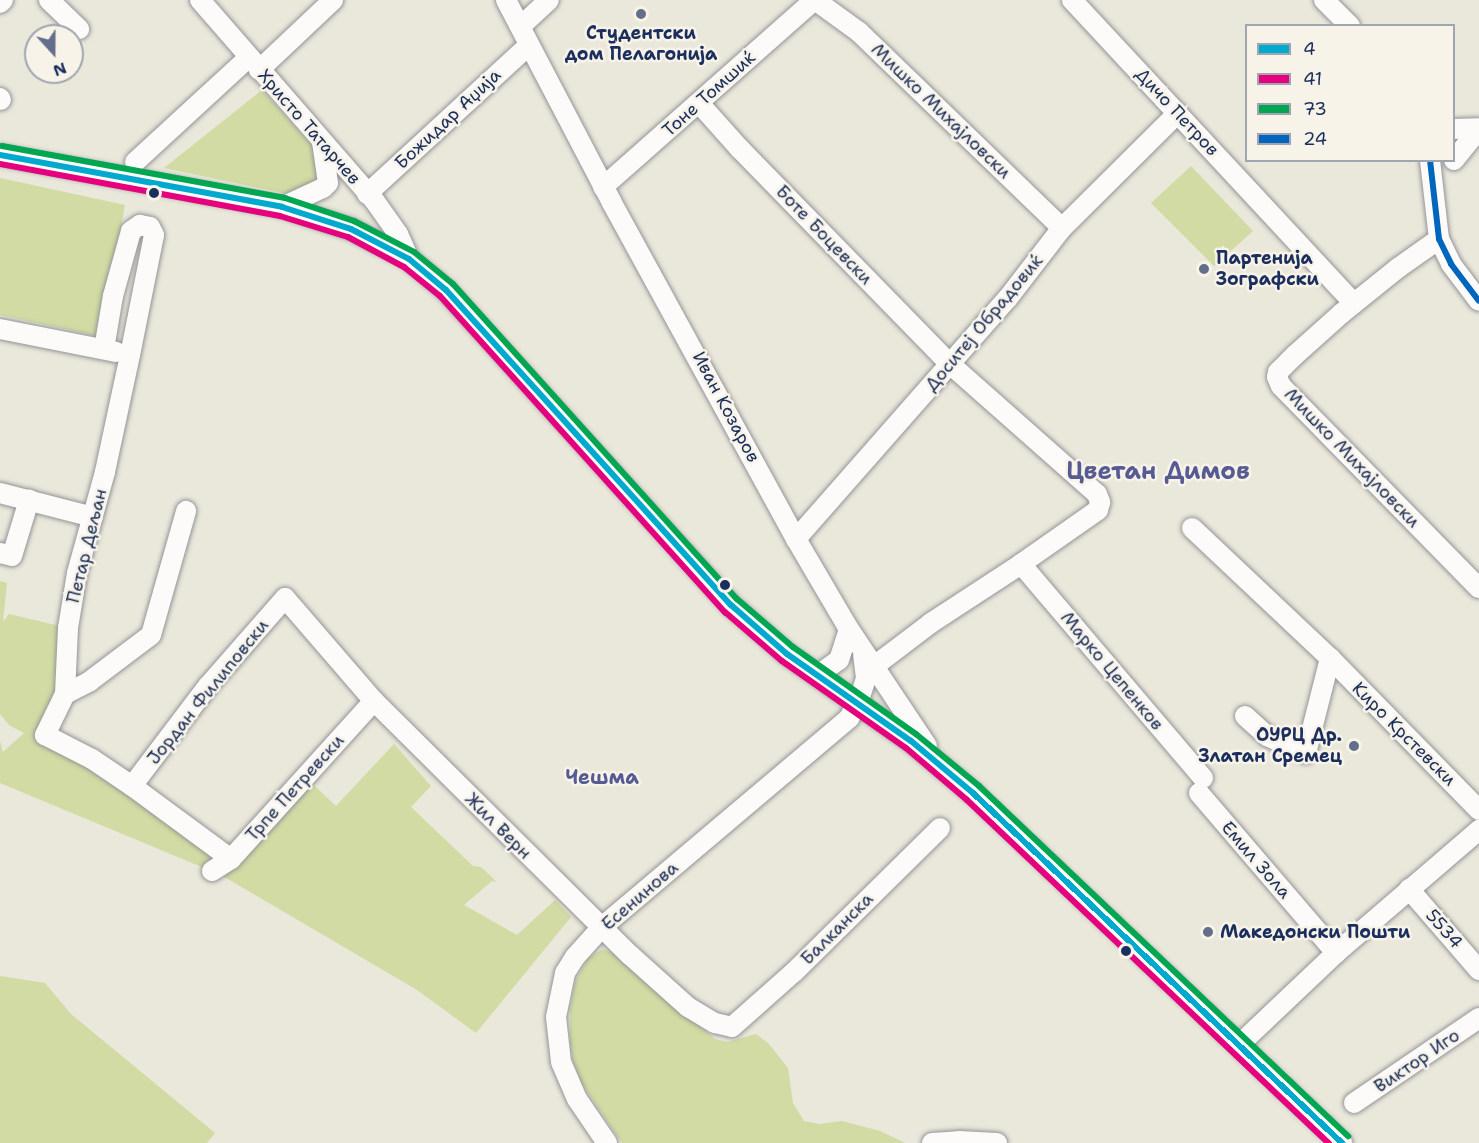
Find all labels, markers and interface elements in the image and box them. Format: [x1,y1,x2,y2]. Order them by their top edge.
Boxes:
marker: Студентски дом Пелагонија [634,7,648,21]
place label: Студентски дом Пелагонија [565,23,717,66]
north arrow [24,24,84,84]
legend [1245,24,1455,162]
text: 4 [1303,37,1316,61]
street label: Мишко Михајловски [867,39,1015,183]
street label: Тоне Томшиќ [658,47,760,141]
text: N [50,57,70,81]
street label: Дичо Петров [1131,63,1223,161]
street label: Божидар Аџија [390,64,506,174]
street label: Христо Татарчев [253,65,365,189]
text: 41 [1303,67,1322,91]
text: 73 [1303,97,1327,121]
text: 24 [1303,127,1327,151]
street label: Боте Боцевски [771,181,877,289]
unlabelled marker [148,187,160,199]
place label: Партенија Зографски [1216,248,1319,290]
street label: Доситеј Обрадовиќ [921,250,1047,396]
marker: Партенија Зографски [1197,262,1211,276]
street label: Иван Козаров [688,348,764,466]
street label: Мишко Михајловски [1280,384,1424,532]
district label: Цветан Димов [1066,458,1250,486]
street label: Петар Дељан [62,487,112,605]
unlabelled marker [719,579,731,591]
street label: Марко Цепенков [1056,607,1168,735]
street label: Јордан Филиповски [143,615,273,769]
street label: Киро Крстевски [1348,678,1460,790]
place label: ОУРЦ Др. Златан Сремец [1199,725,1342,768]
street label: Трпе Петревски [241,730,349,846]
marker: ОУРЦ Др. Златан Сремец [1347,739,1361,753]
district label: Чешма [565,765,639,789]
street label: Жил Верн [460,788,536,864]
street label: Емил Зола [1217,817,1295,903]
street label: Есенинова [597,857,683,935]
street label: Балканска [796,888,878,970]
street label: 5534 [1421,905,1467,953]
place label: Македонски Пошти [1220,921,1410,943]
marker: Македонски Пошти [1201,925,1215,939]
unlabelled marker [1120,945,1132,957]
street label: Виктор Иго [1370,1025,1464,1097]

